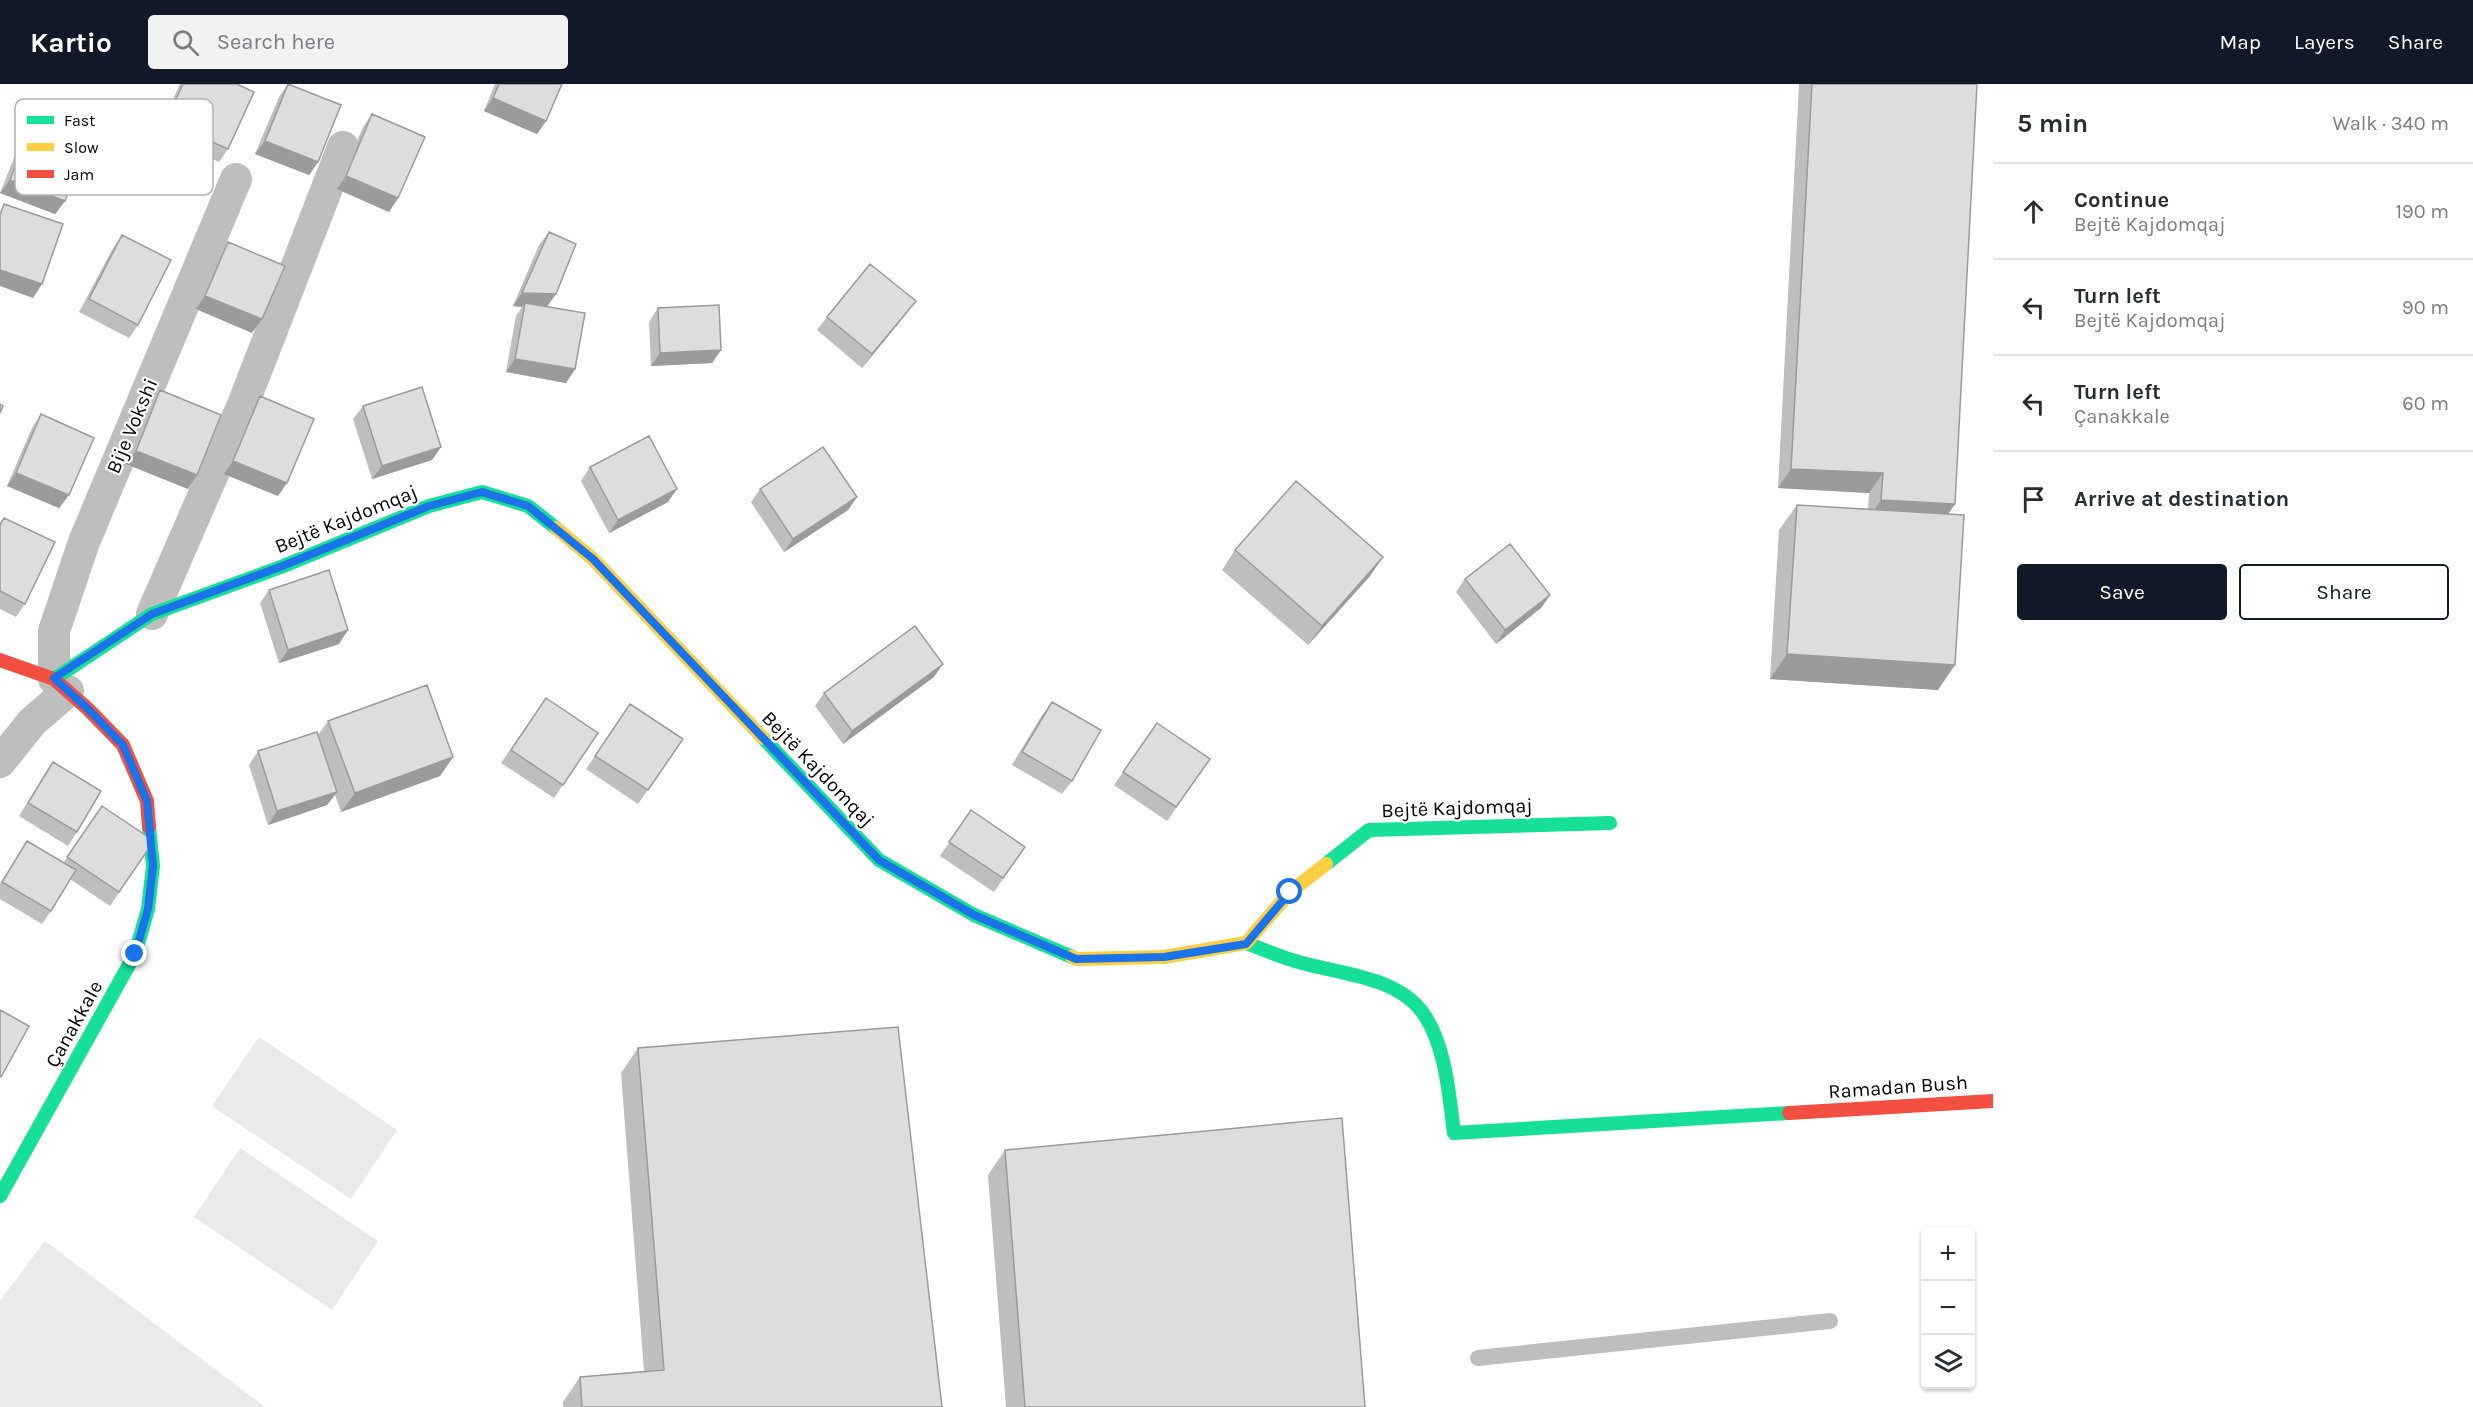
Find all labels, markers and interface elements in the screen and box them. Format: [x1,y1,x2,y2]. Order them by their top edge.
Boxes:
search box [148,15,568,69]
text: Kartio [30,26,112,59]
icon: search [169,26,202,59]
text: Search here [217,29,335,55]
text: Map [2219,30,2261,54]
text: Layers [2294,30,2355,54]
text: Share [2388,30,2443,54]
legend [15,99,213,195]
text: 5 min [2017,108,2088,139]
text: Fast [64,111,95,130]
text: Walk · 340 m [2333,112,2449,135]
text: Slow [64,138,99,157]
text: Jam [64,165,94,184]
text: Continue [2074,187,2169,213]
icon: ahead [2017,195,2050,228]
text: 190 m [2395,200,2449,223]
text: Bejtë Kajdomqaj [2074,213,2225,236]
text: Turn left [2074,283,2161,309]
icon: left [2017,291,2050,324]
text: 90 m [2402,296,2449,319]
text: Bejtë Kajdomqaj [2074,309,2225,332]
street label: Bije Vokshi [102,375,162,477]
text: Turn left [2074,379,2161,405]
icon: left [2017,387,2050,420]
text: 60 m [2402,392,2449,415]
text: Çanakkale [2074,405,2170,428]
street label: Bejtë Kajdomqaj [272,480,420,558]
icon: arrive [2017,483,2050,516]
text: Arrive at destination [2074,486,2289,512]
button: Save [2017,564,2227,620]
button: Share [2239,564,2449,620]
street label: Bejtë Kajdomqaj [757,707,879,831]
street label: Bejtë Kajdomqaj [1381,794,1533,822]
route start [1276,878,1302,904]
route end [121,940,147,966]
street label: Çanakkale [41,977,107,1071]
street label: Ramadan Bush [1827,1071,1969,1103]
map controls [1921,1227,1975,1389]
button: + [1921,1227,1975,1281]
button: − [1921,1281,1975,1335]
button: layers [1921,1335,1975,1389]

